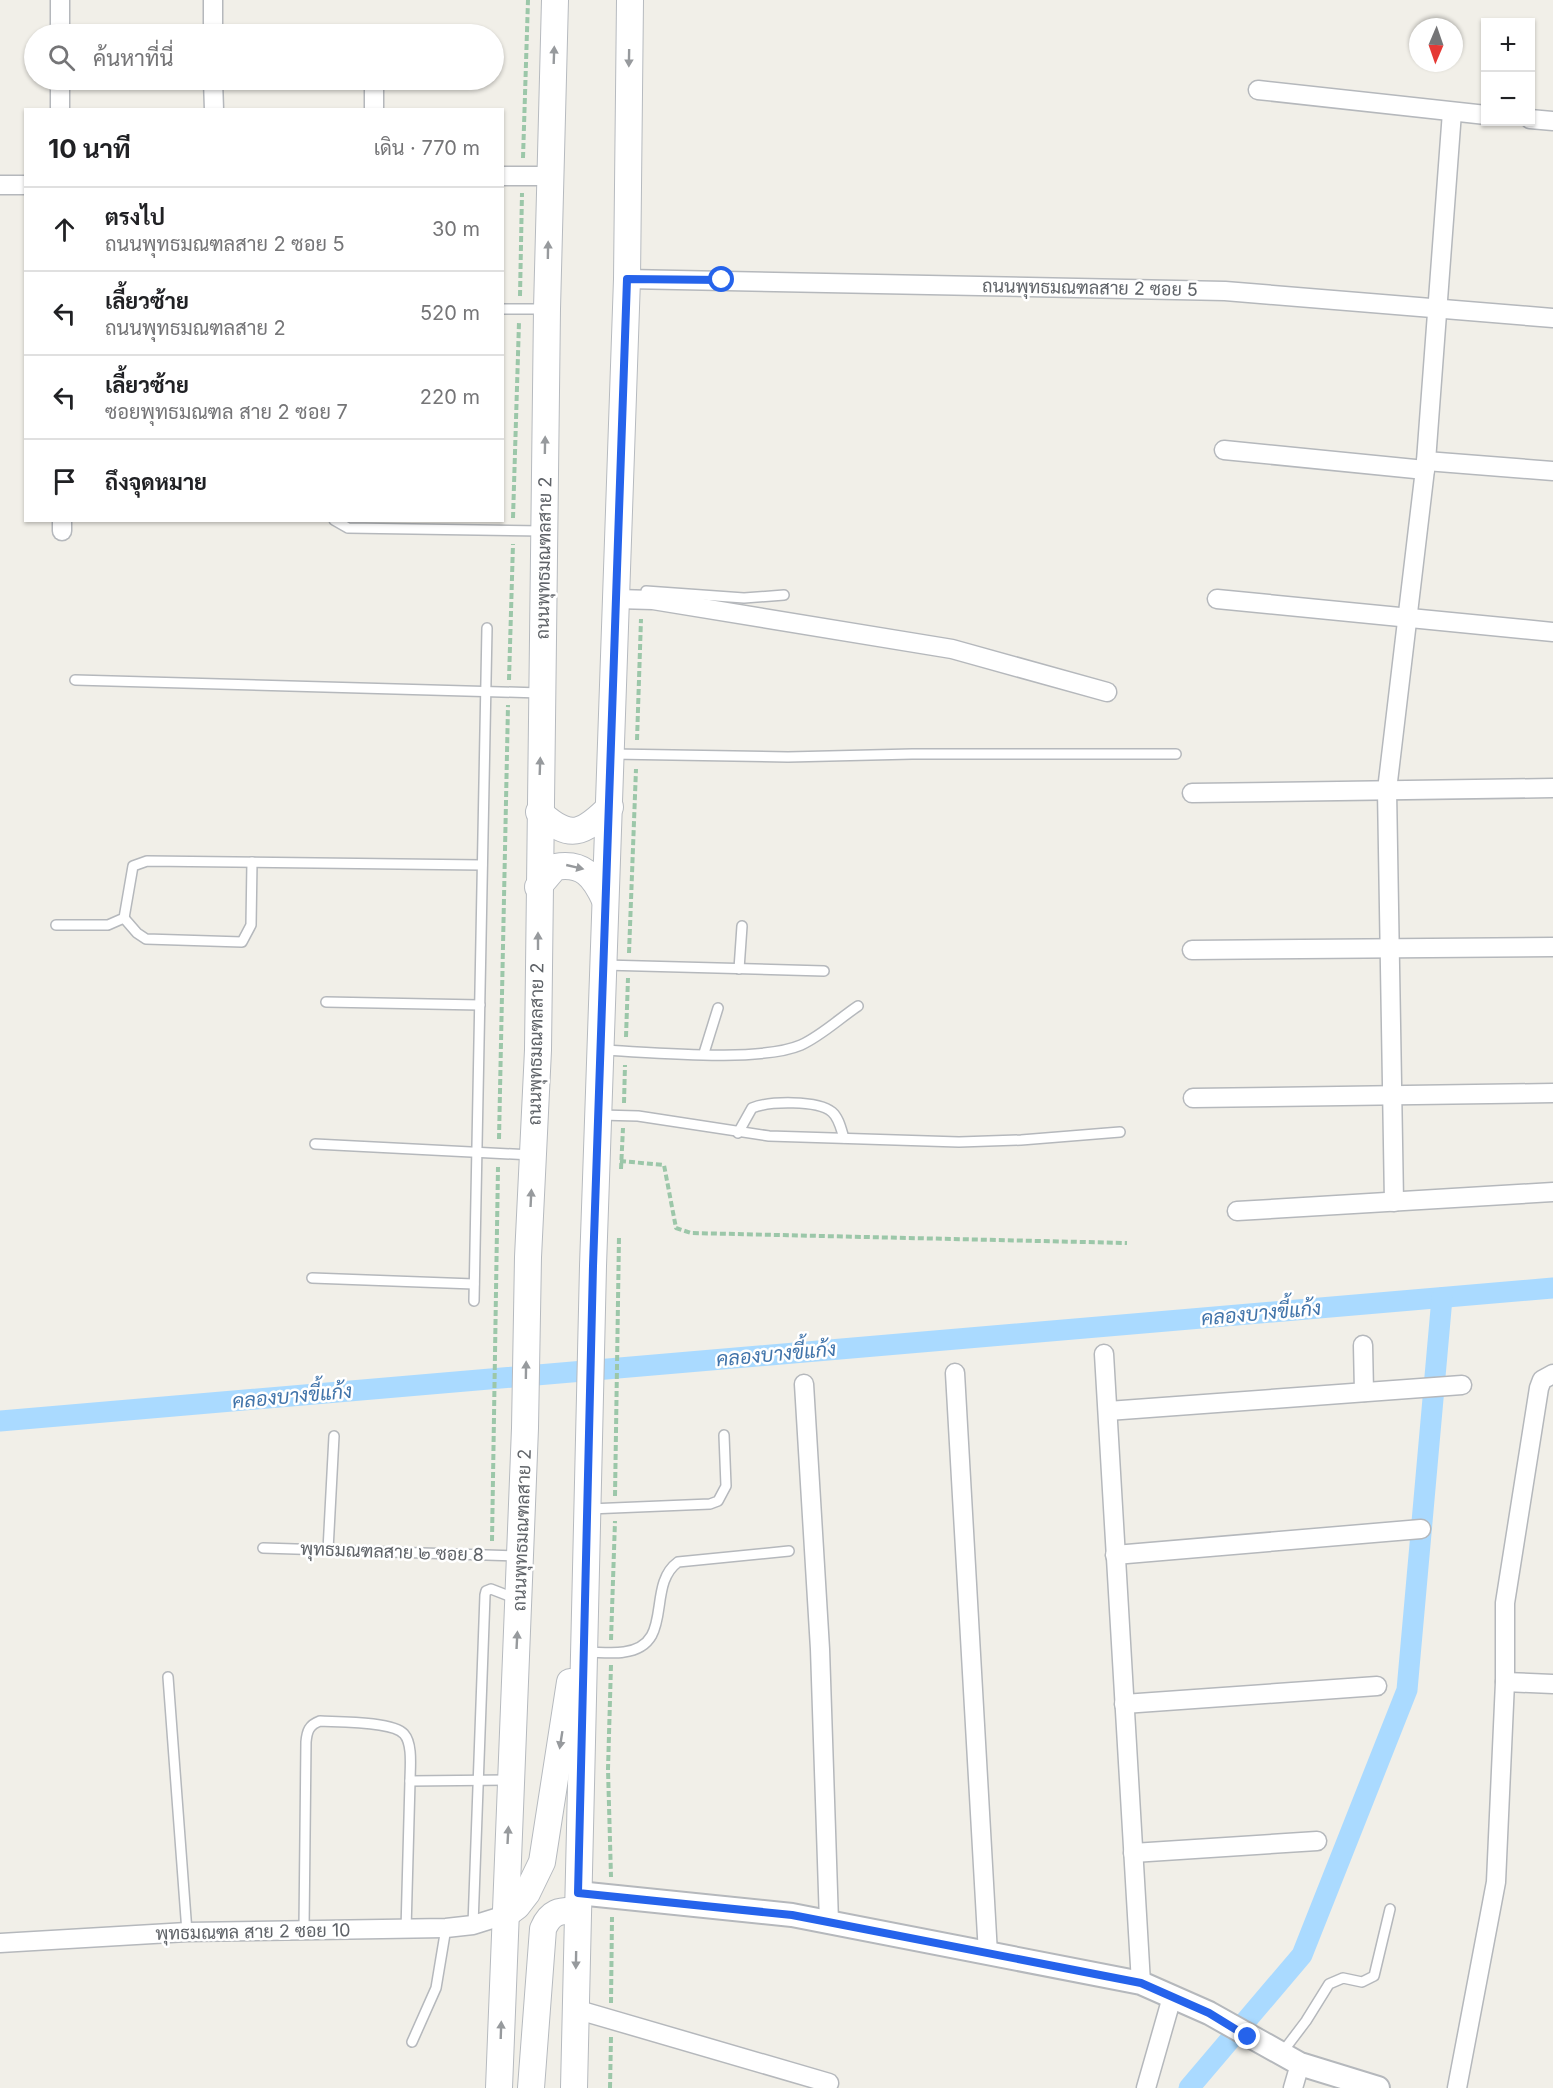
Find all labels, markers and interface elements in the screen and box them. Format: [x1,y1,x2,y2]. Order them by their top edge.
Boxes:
north arrow [1409,18,1463,72]
map controls [1481,18,1535,126]
button: + [1481,18,1535,72]
search box [24,24,504,90]
icon: search [45,41,78,74]
text: ค้นหาที่นี่ [93,45,173,71]
one-way arrow [549,45,558,64]
one-way arrow [625,49,634,68]
button: − [1481,72,1535,126]
text: 10 นาที [48,133,131,164]
text: เดิน · 770 m [374,136,480,160]
text: ตรงไป [105,204,165,230]
icon: ahead [48,213,81,246]
text: 30 m [432,217,480,241]
text: ถนนพุทธมณฑลสาย 2 ซอย 5 [105,232,345,256]
one-way arrow [543,240,553,259]
route start [708,266,734,292]
street label: ถนนพุทธมณฑลสาย 2 ซอย 5 [982,275,1198,302]
text: เลี้ยวซ้าย [105,288,189,314]
icon: left [48,297,81,330]
text: 520 m [420,301,480,325]
text: ถนนพุทธมณฑลสาย 2 [105,316,286,340]
text: เลี้ยวซ้าย [105,372,189,398]
icon: left [48,381,81,414]
text: 220 m [420,385,480,409]
text: ซอยพุทธมณฑล สาย 2 ซอย 7 [105,400,348,424]
one-way arrow [540,435,550,454]
icon: arrive [48,465,81,498]
text: ถึงจุดหมาย [105,469,207,495]
street label: ถนนพุทธมณฑลสาย 2 [532,477,557,640]
one-way arrow [536,756,545,775]
one-way arrow [566,863,584,873]
one-way arrow [533,931,543,950]
street label: ถนนพุทธมณฑลสาย 2 [524,963,549,1126]
one-way arrow [527,1189,536,1208]
water label: คลองบางขี้แก้ง [1200,1290,1322,1330]
water label: คลองบางขี้แก้ง [715,1331,837,1371]
one-way arrow [522,1360,531,1379]
water label: คลองบางขี้แก้ง [231,1373,353,1413]
street label: ถนนพุทธมณฑลสาย 2 [508,1448,537,1612]
street label: พุทธมณฑลสาย ๒ ซอย 8 [300,1538,484,1567]
one-way arrow [513,1630,522,1649]
one-way arrow [556,1731,565,1750]
one-way arrow [504,1825,513,1844]
street label: พุทธมณฑล สาย 2 ซอย 10 [155,1919,351,1946]
one-way arrow [571,1951,580,1970]
one-way arrow [496,2020,505,2039]
route end [1234,2023,1260,2049]

